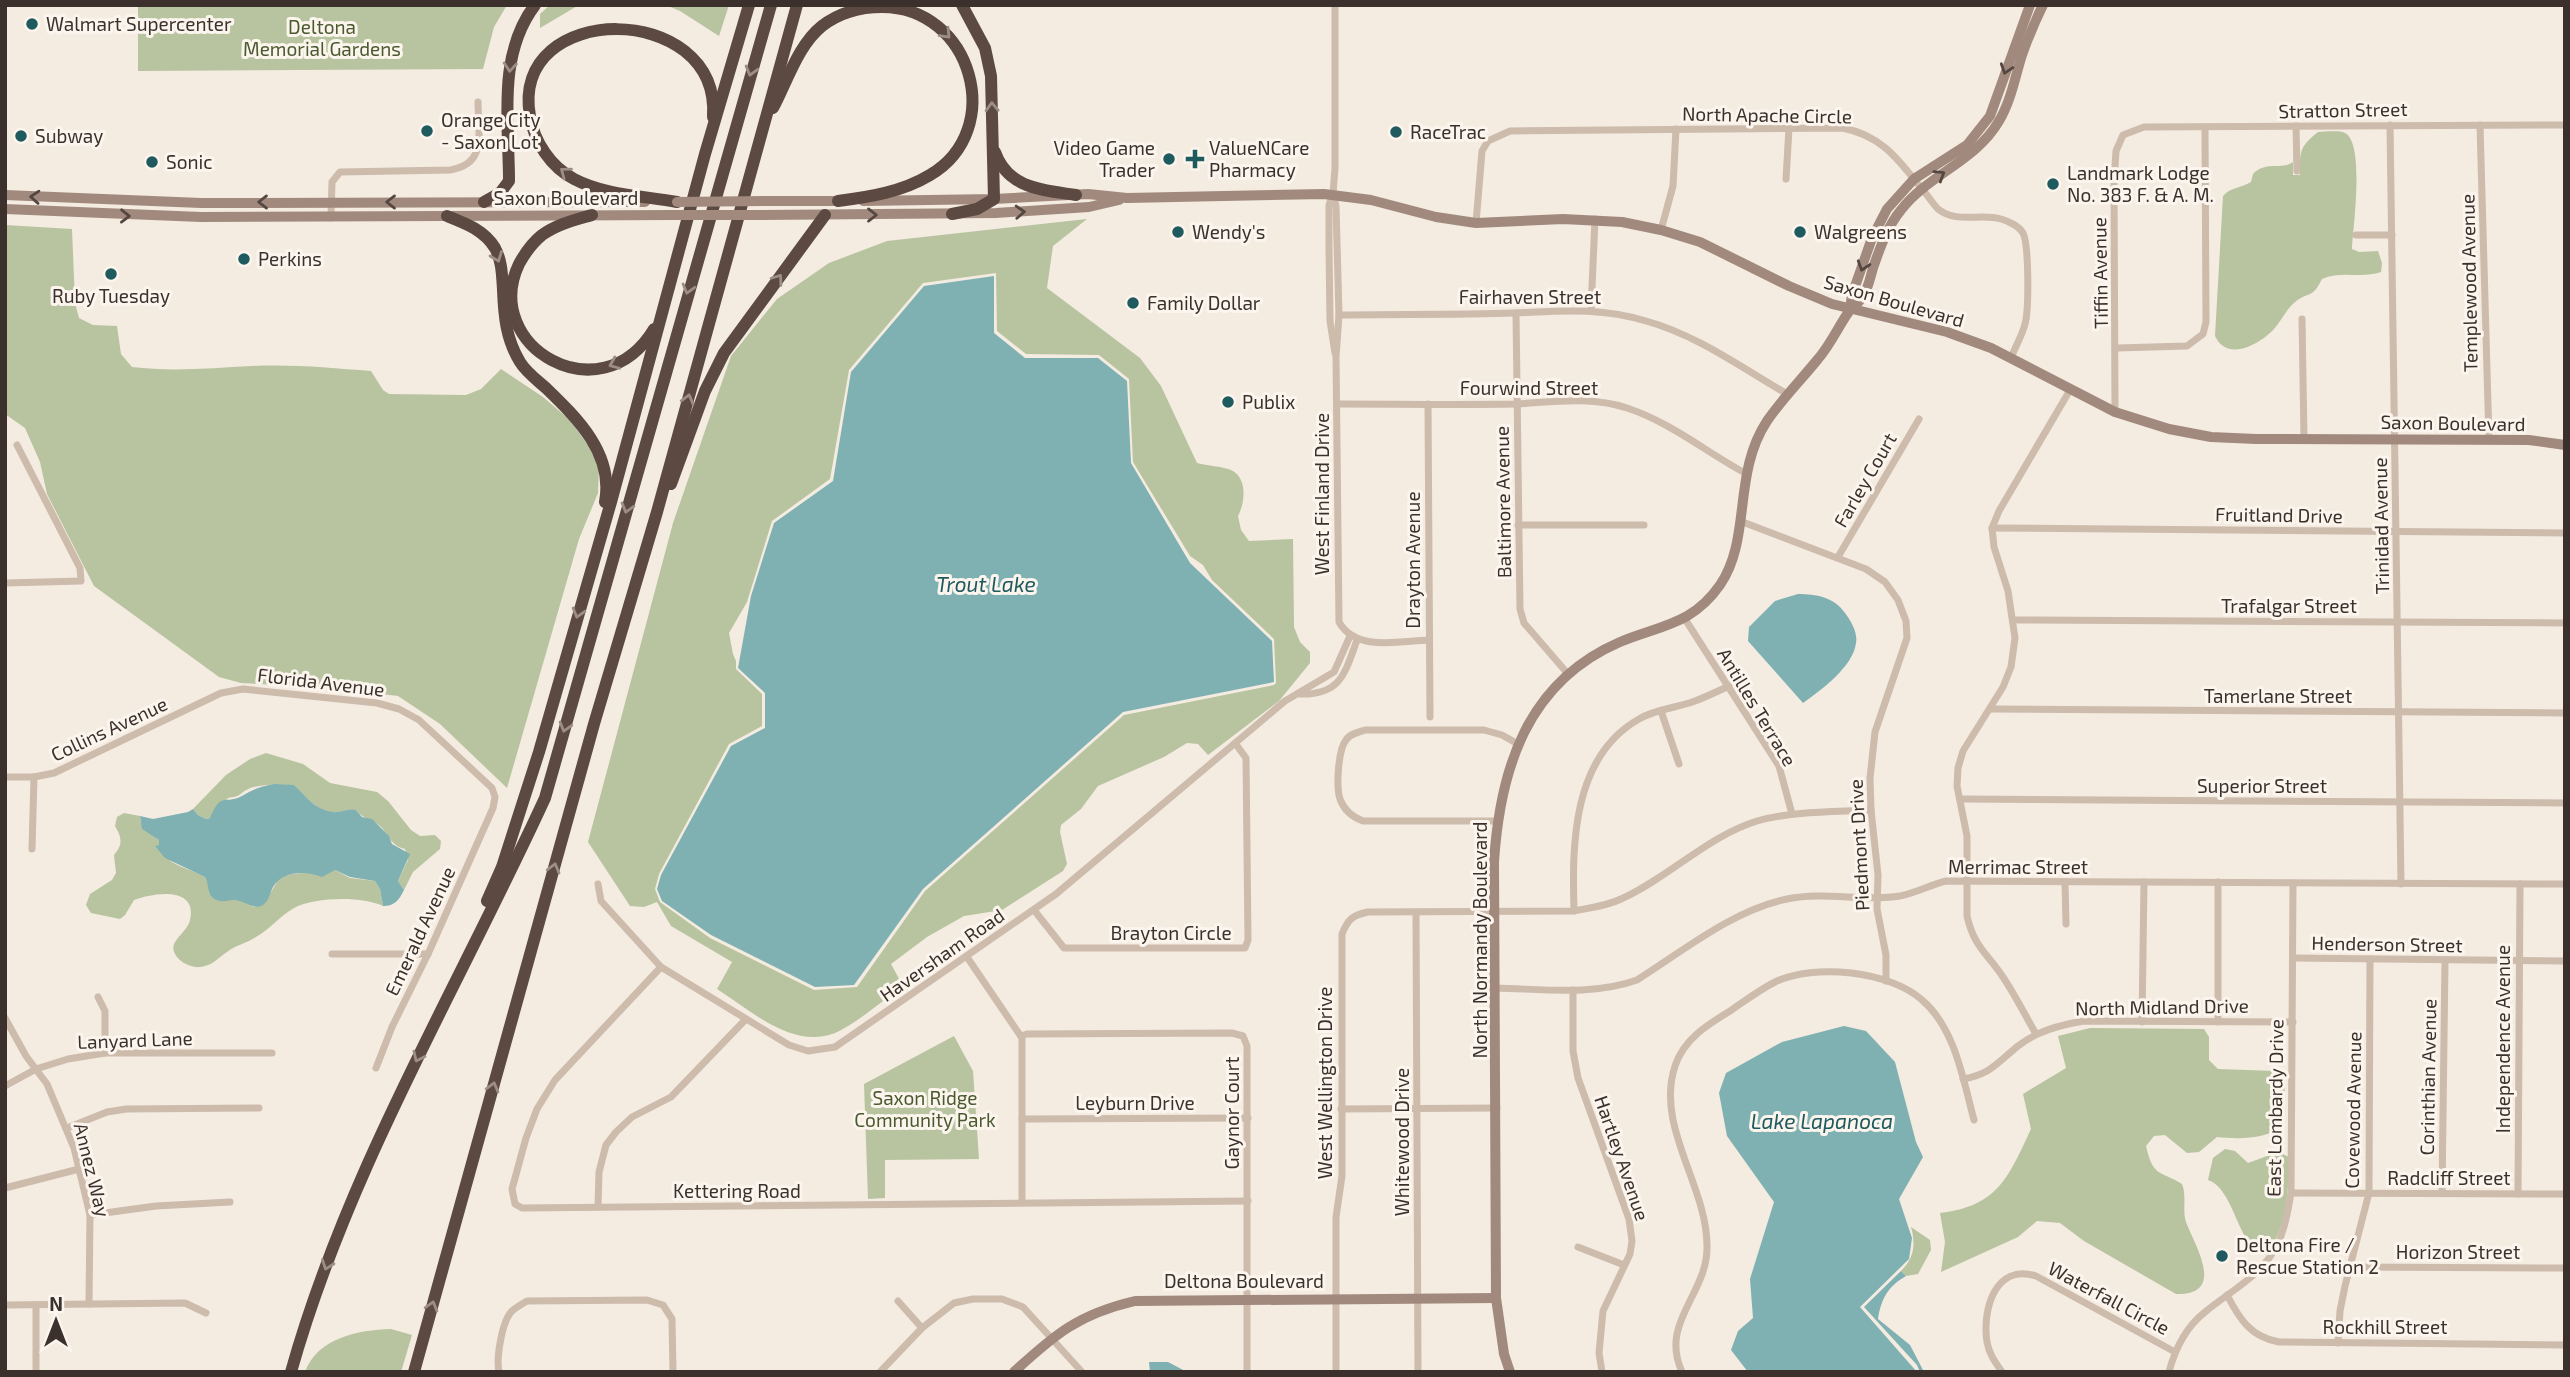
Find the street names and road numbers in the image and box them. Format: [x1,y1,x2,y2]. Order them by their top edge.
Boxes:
street label: Stratton Street [2278,97,2408,122]
street label: North Apache Circle [1682,102,1852,127]
street label: Saxon Boulevard [494,186,638,209]
street label: Templewood Avenue [2455,194,2482,372]
street label: Tiffin Avenue [2087,217,2112,329]
street label: Saxon Boulevard [1821,269,1967,332]
street label: Fairhaven Street [1459,285,1601,308]
street label: Fourwind Street [1460,376,1598,399]
street label: Saxon Boulevard [2380,410,2526,435]
street label: West Finland Drive [1310,413,1333,575]
street label: Baltimore Avenue [1490,426,1515,578]
street label: Farley Court [1828,429,1901,531]
street label: Trinidad Avenue [2368,457,2393,595]
street label: Drayton Avenue [1401,491,1424,629]
street label: Fruitland Drive [2215,502,2343,527]
street label: Trafalgar Street [2221,594,2357,617]
street label: Antilles Terrace [1713,643,1802,770]
street label: Florida Avenue [256,662,386,701]
street label: Tamerlane Street [2204,684,2352,707]
street label: Collins Avenue [47,692,171,766]
street label: Superior Street [2197,774,2327,797]
street label: Piedmont Drive [1844,778,1873,912]
street label: North Normandy Boulevard [1468,822,1491,1058]
street label: Merrimac Street [1948,855,2088,878]
street label: Emerald Avenue [380,863,459,999]
street label: Haversham Road [875,903,1008,1006]
street label: Brayton Circle [1110,921,1232,944]
street label: Henderson Street [2311,931,2463,956]
street label: Independence Avenue [2491,945,2514,1133]
street label: West Wellington Drive [1313,987,1336,1179]
street label: North Midland Drive [2075,993,2249,1020]
street label: Corinthian Avenue [2415,998,2440,1156]
street label: East Lombardy Drive [2261,1019,2288,1197]
street label: Lanyard Lane [77,1026,193,1053]
street label: Covewood Avenue [2340,1031,2365,1189]
street label: Gaynor Court [1220,1056,1243,1170]
street label: Whitewood Drive [1390,1068,1413,1216]
street label: Leyburn Drive [1075,1091,1195,1114]
street label: Hartley Avenue [1590,1092,1655,1223]
street label: Annez Way [70,1121,115,1219]
street label: Radcliff Street [2387,1166,2511,1189]
street label: Kettering Road [673,1179,801,1202]
street label: Horizon Street [2396,1240,2520,1263]
street label: Waterfall Circle [2045,1256,2174,1339]
street label: Deltona Boulevard [1164,1269,1324,1292]
street label: Rockhill Street [2322,1315,2448,1338]

